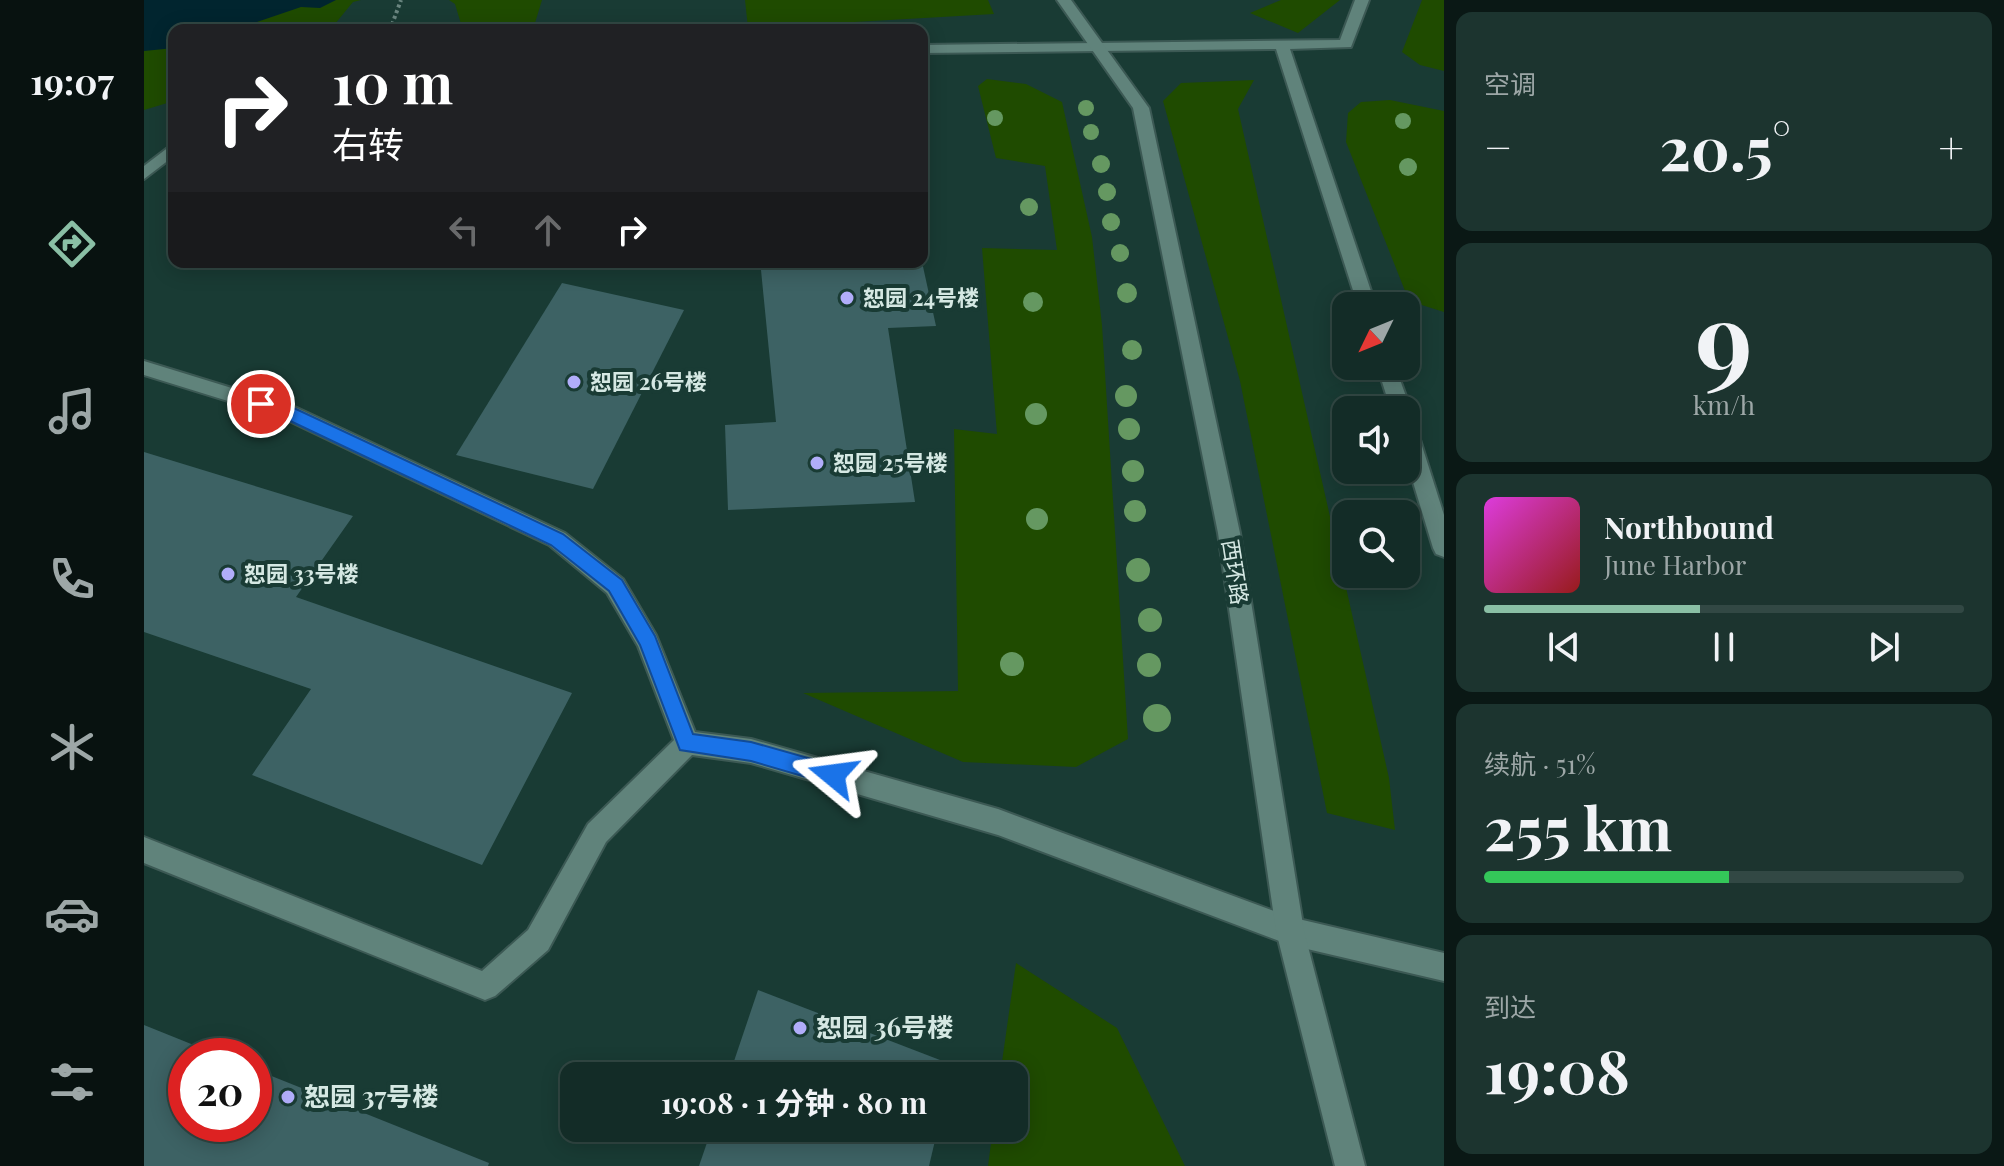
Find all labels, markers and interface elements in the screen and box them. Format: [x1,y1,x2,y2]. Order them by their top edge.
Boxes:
text: 10 m [332,44,453,119]
text: 19:07 [30,56,114,104]
icon: right [200,56,304,160]
text: 空调 [1484,66,1536,101]
text: 20.5° [1660,106,1791,186]
text: − [1484,116,1512,175]
text: + [1938,116,1964,175]
text: 右转 [332,119,404,167]
icon: left [442,208,486,252]
icon: ahead [526,208,570,252]
icon: right [610,208,654,252]
icon: directions [44,216,100,272]
text: 9 [1695,265,1753,404]
place label: 恕园 24号楼 [863,282,979,312]
marker: 恕园 24号楼 [838,289,856,307]
north arrow [1332,292,1420,380]
map controls [1332,292,1420,588]
place label: 恕园 26号楼 [590,366,707,396]
pin [227,370,295,438]
marker: 恕园 26号楼 [565,373,583,391]
icon: arrive [239,382,283,426]
icon: music [44,383,100,439]
text: km/h [1693,387,1755,422]
button: sound [1332,396,1420,484]
place label: 恕园 25号楼 [833,447,948,477]
marker: 恕园 25号楼 [808,454,826,472]
button: search [1332,500,1420,588]
text: Northbound [1604,507,1774,547]
street label: 西环路 [1216,537,1256,607]
text: June Harbor [1604,547,1746,582]
icon: phone [44,551,100,607]
place label: 恕园 33号楼 [244,558,358,588]
marker: 恕园 33号楼 [219,565,237,583]
icon: previous [1542,625,1586,669]
icon: pause [1702,625,1746,669]
icon: next [1862,625,1906,669]
icon: climate [44,719,100,775]
position arrow [791,733,875,817]
text: 续航 · 51% [1484,746,1596,781]
text: 255 km [1484,786,1672,866]
icon: car [44,886,100,942]
text: 到达 [1484,989,1536,1024]
place label: 恕园 36号楼 [816,1009,953,1044]
marker: 恕园 36号楼 [791,1019,809,1037]
text: 19:08 [1484,1029,1630,1109]
speed limit sign: 20 [168,1038,272,1142]
icon: filters [44,1054,100,1110]
place label: 恕园 37号楼 [304,1078,438,1113]
text: 19:08 · 1 分钟 · 80 m [661,1082,927,1122]
marker: 恕园 37号楼 [279,1088,297,1106]

